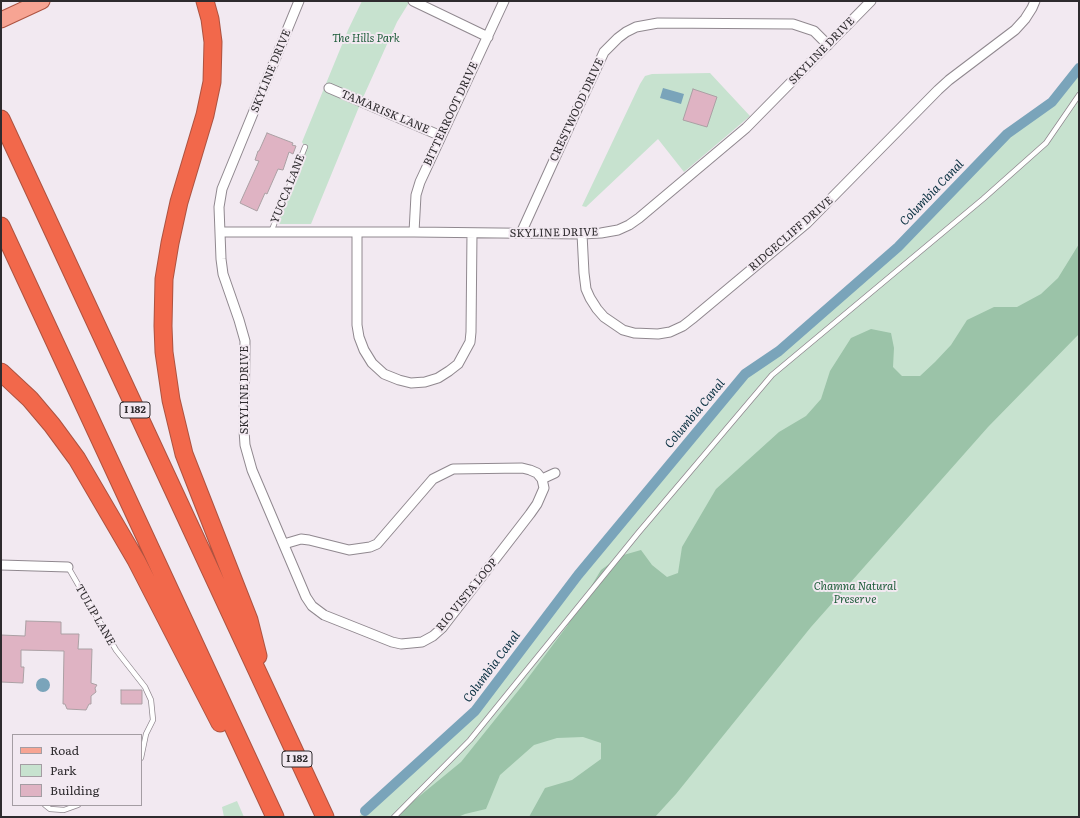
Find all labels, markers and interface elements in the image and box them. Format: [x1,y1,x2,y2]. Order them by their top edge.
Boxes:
street label: SKYLINE DRIVE [787,15,857,87]
street label: SKYLINE DRIVE [248,28,294,114]
park label: The Hills Park [332,32,400,46]
street label: CRESTWOOD DRIVE [547,56,607,164]
street label: BITTERROOT DRIVE [421,60,481,168]
street label: TAMARISK LANE [339,87,431,137]
street label: YUCCA LANE [268,152,308,226]
water label: Columbia Canal [897,157,967,229]
street label: RIDGECLIFF DRIVE [746,194,836,274]
street label: SKYLINE DRIVE [510,226,598,240]
street label: SKYLINE DRIVE [238,346,252,434]
water label: Columbia Canal [662,377,728,451]
road number: I 182 [120,402,150,418]
street label: RIO VISTA LOOP [434,556,500,634]
park label: Chamna Natural Preserve [814,580,896,606]
street label: TULIP LANE [72,582,118,648]
water label: Columbia Canal [461,629,523,705]
legend [12,734,142,806]
text: Road [50,741,79,759]
road number: I 182 [282,751,312,767]
text: Park [50,761,76,779]
text: Building [50,781,99,799]

